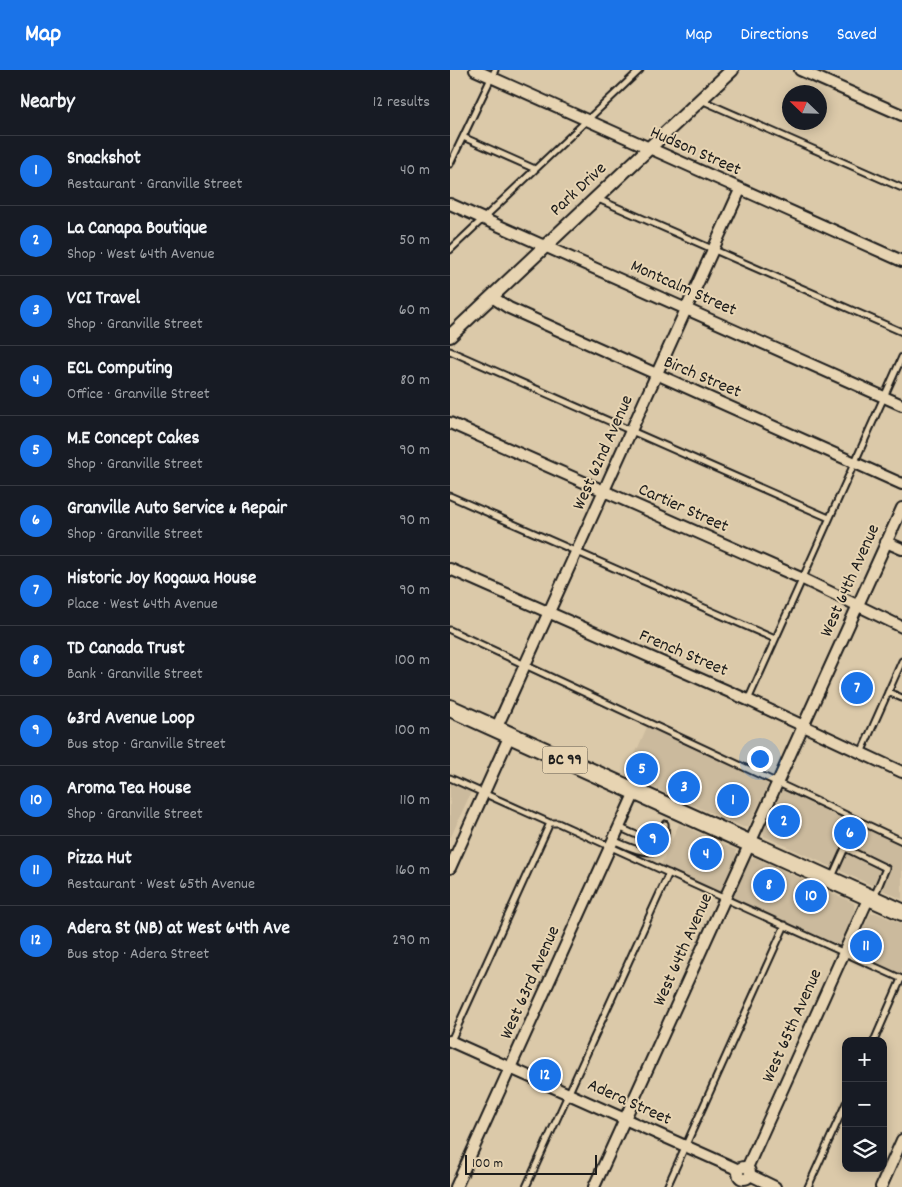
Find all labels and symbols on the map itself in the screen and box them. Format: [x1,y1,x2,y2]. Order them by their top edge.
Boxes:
north arrow [782,85,827,130]
street label: Hudson Street [646,121,745,183]
street label: Park Drive [545,157,613,223]
street label: Montcalm Street [626,254,740,324]
street label: Birch Street [659,351,745,406]
street label: West 62nd Avenue [567,391,641,514]
street label: Cartier Street [634,478,732,540]
street label: West 64th Avenue [815,521,887,641]
street label: French Street [635,624,732,684]
pin: 7 [841,669,873,707]
road number: BC 99 [542,746,588,774]
your location [747,746,773,772]
pin: 5 [626,750,658,788]
pin: 3 [668,768,700,806]
pin: 1 [717,781,749,819]
pin: 2 [768,802,800,840]
pin: 6 [834,814,866,852]
pin: 9 [637,820,669,858]
pin: 4 [690,835,722,873]
pin: 8 [753,866,785,904]
pin: 10 [795,877,827,915]
street label: West 64th Avenue [648,890,720,1010]
street label: West 63rd Avenue [495,922,567,1044]
pin: 11 [850,927,882,965]
street label: West 65th Avenue [757,965,829,1087]
pin: 12 [529,1056,561,1094]
street label: Adera Street [583,1073,675,1133]
scale bar [465,1152,598,1175]

